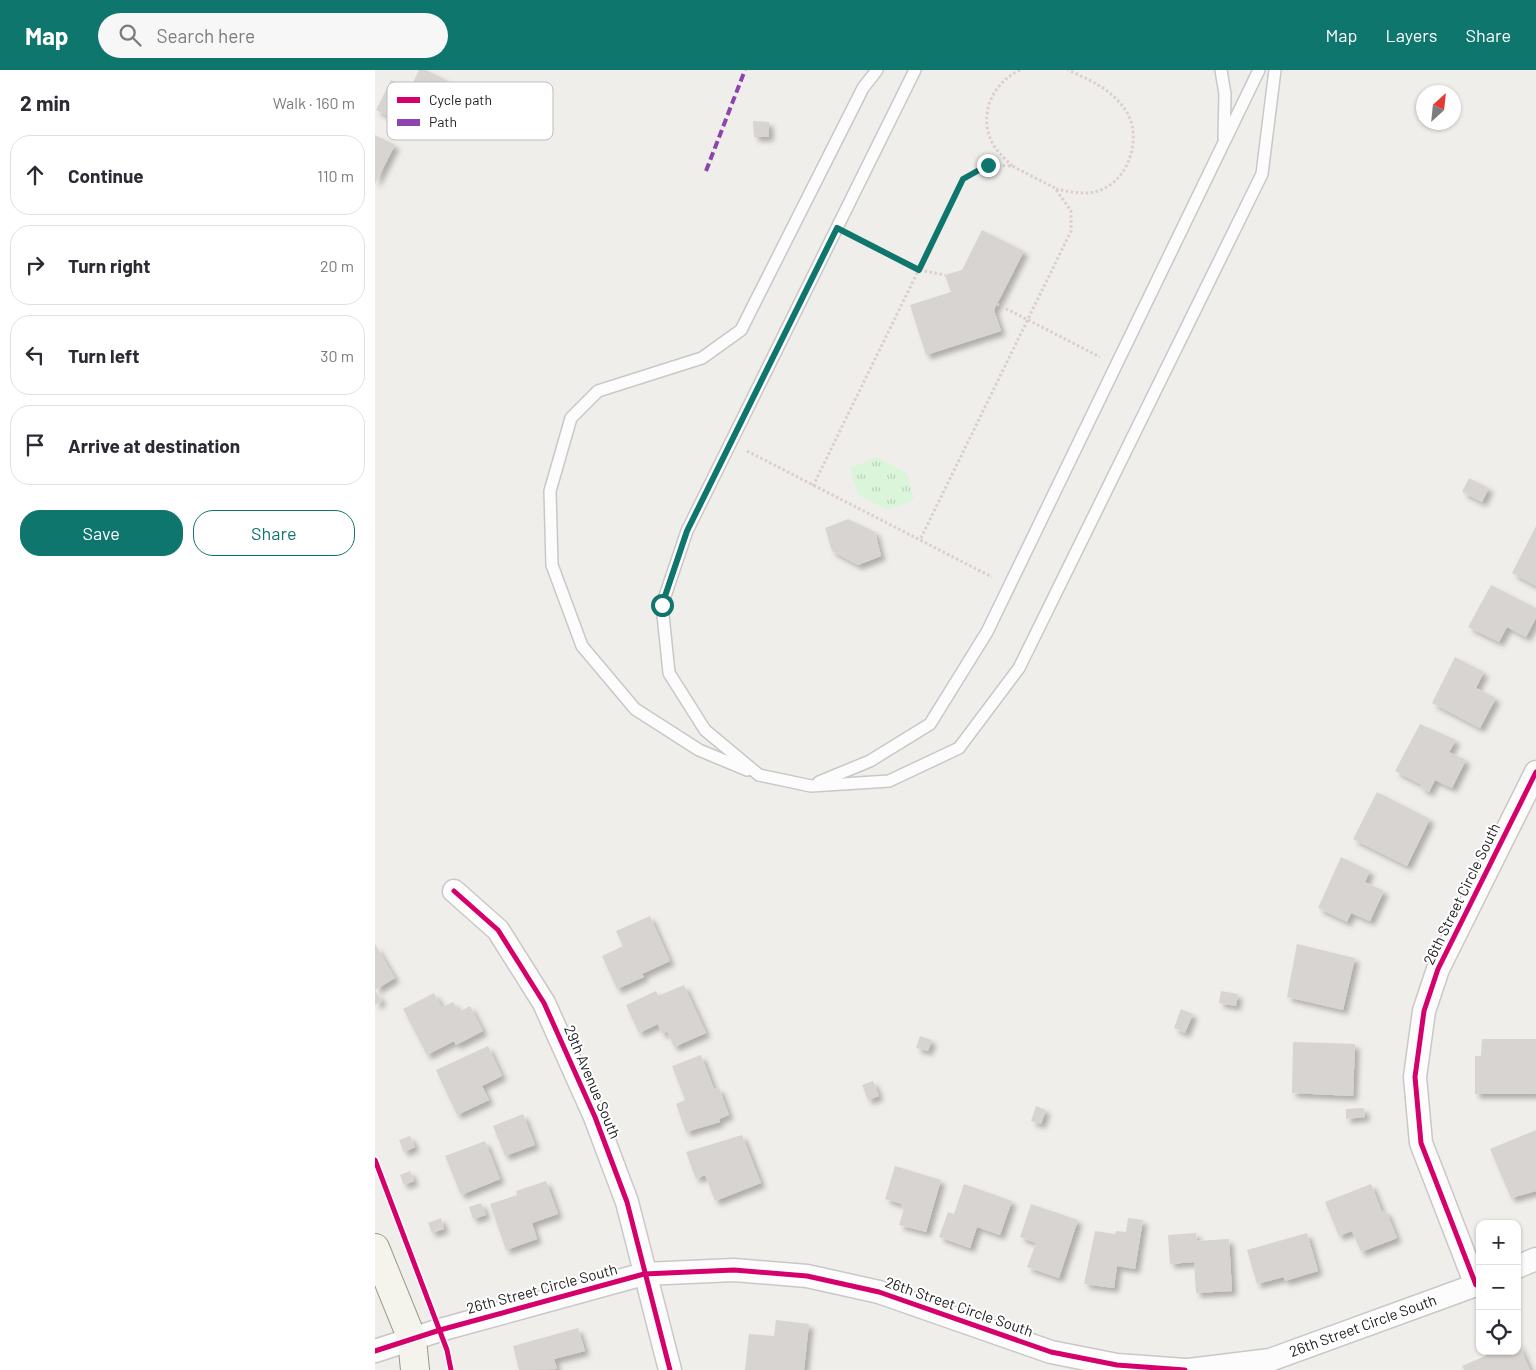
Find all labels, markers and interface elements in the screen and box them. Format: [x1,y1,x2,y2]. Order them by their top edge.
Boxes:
search box [98,13,448,58]
text: Map [25,21,68,50]
icon: search [116,21,144,49]
text: Search here [156,24,255,47]
text: Map [1325,24,1357,46]
text: Layers [1385,24,1438,46]
text: Share [1466,24,1511,46]
legend [387,82,553,140]
north arrow [1416,85,1461,130]
text: 2 min [20,90,70,115]
text: Cycle path [429,91,492,108]
text: Walk · 160 m [273,93,355,112]
text: Path [429,113,457,130]
route end [977,154,1000,177]
icon: ahead [21,161,49,189]
text: Continue [68,164,144,187]
text: 110 m [317,166,354,185]
icon: right [21,251,49,279]
text: Turn right [68,254,150,277]
text: 20 m [320,256,354,275]
icon: left [21,341,49,369]
text: Turn left [68,344,139,367]
text: 30 m [320,346,354,365]
icon: arrive [21,431,49,459]
text: Arrive at destination [68,434,240,457]
button: Save [20,510,183,556]
button: Share [193,510,355,556]
route start [651,594,674,617]
street label: 26th Street Circle South [1419,820,1503,967]
street label: 29th Avenue South [561,1022,625,1141]
map controls [1476,1220,1521,1355]
button: + [1476,1220,1521,1265]
street label: 26th Street Circle South [464,1259,619,1317]
button: − [1476,1265,1521,1310]
street label: 26th Street Circle South [883,1272,1036,1340]
street label: 26th Street Circle South [1287,1290,1439,1360]
button: locate [1476,1310,1521,1355]

